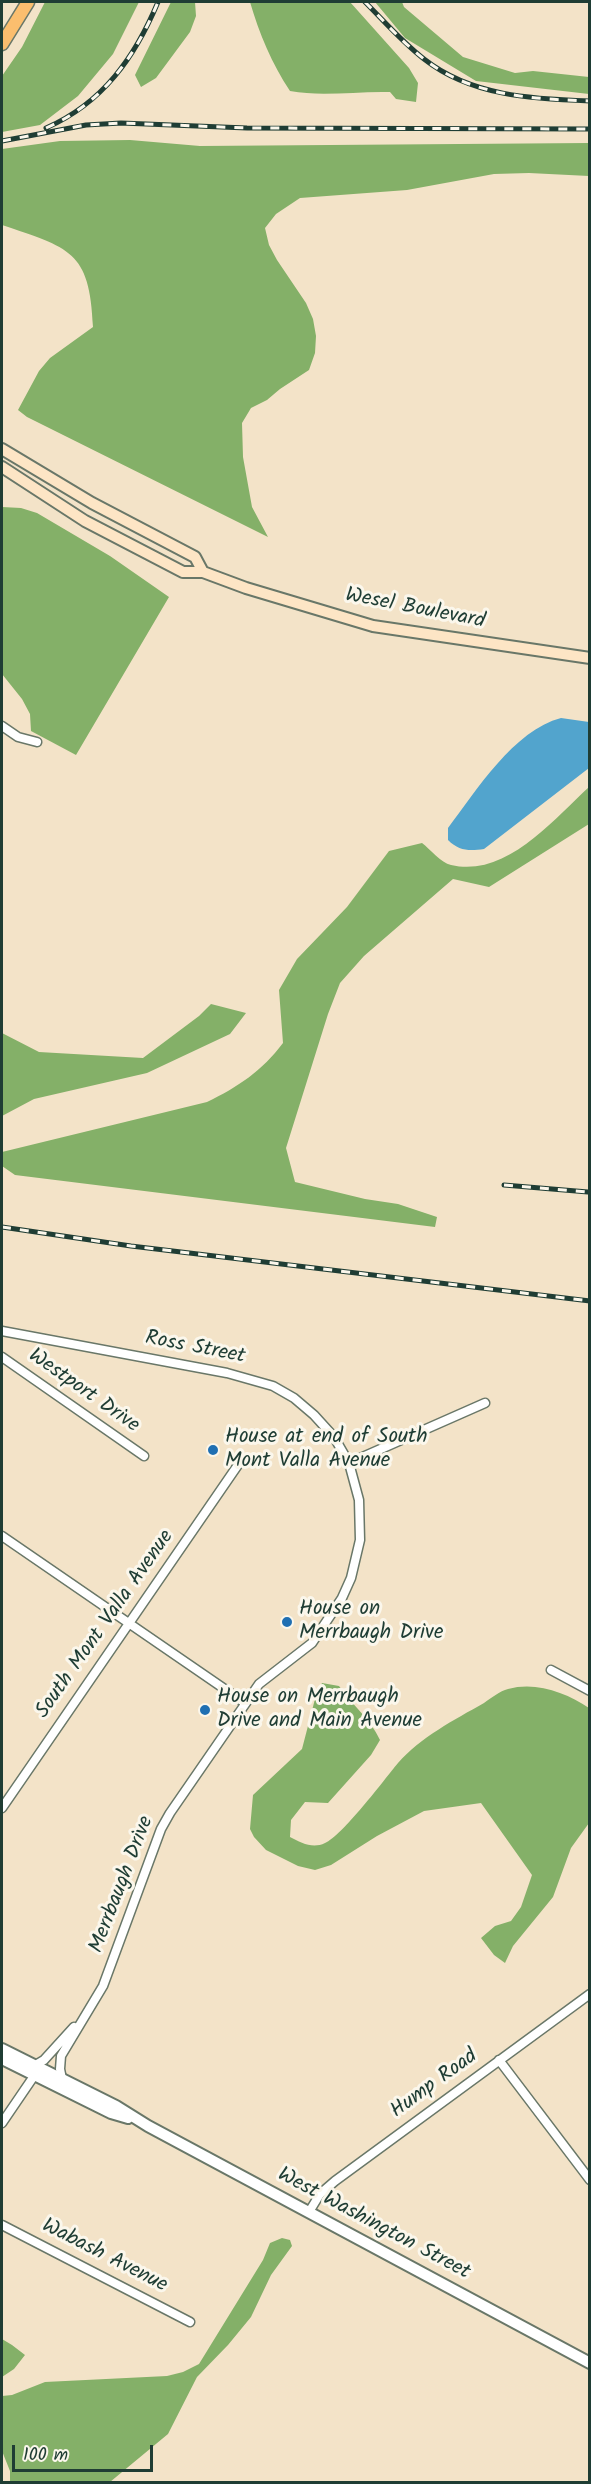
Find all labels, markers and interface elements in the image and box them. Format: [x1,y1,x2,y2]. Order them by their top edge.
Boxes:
street label: Wesel Boulevard [343,584,487,636]
street label: Ross Street [143,1327,247,1371]
street label: Westport Drive [23,1344,143,1440]
place label: House at end of South Mont Valla Avenue [225,1425,427,1475]
marker: House at end of South Mont Valla Avenue [206,1443,220,1457]
street label: South Mont Valla Avenue [31,1526,181,1724]
place label: House on Merrbaugh Drive [299,1597,443,1647]
marker: House on Merrbaugh Drive [280,1615,294,1629]
place label: House on Merrbaugh Drive and Main Avenue [217,1685,422,1735]
marker: House on Merrbaugh Drive and Main Avenue [198,1703,212,1717]
street label: Merrbaugh Drive [85,1813,161,1957]
street label: Hump Road [387,2045,483,2125]
street label: West Washington Street [272,2164,474,2286]
street label: Wabash Avenue [37,2215,171,2299]
scale bar [15,2433,156,2471]
text: 100 m [23,2441,68,2470]

